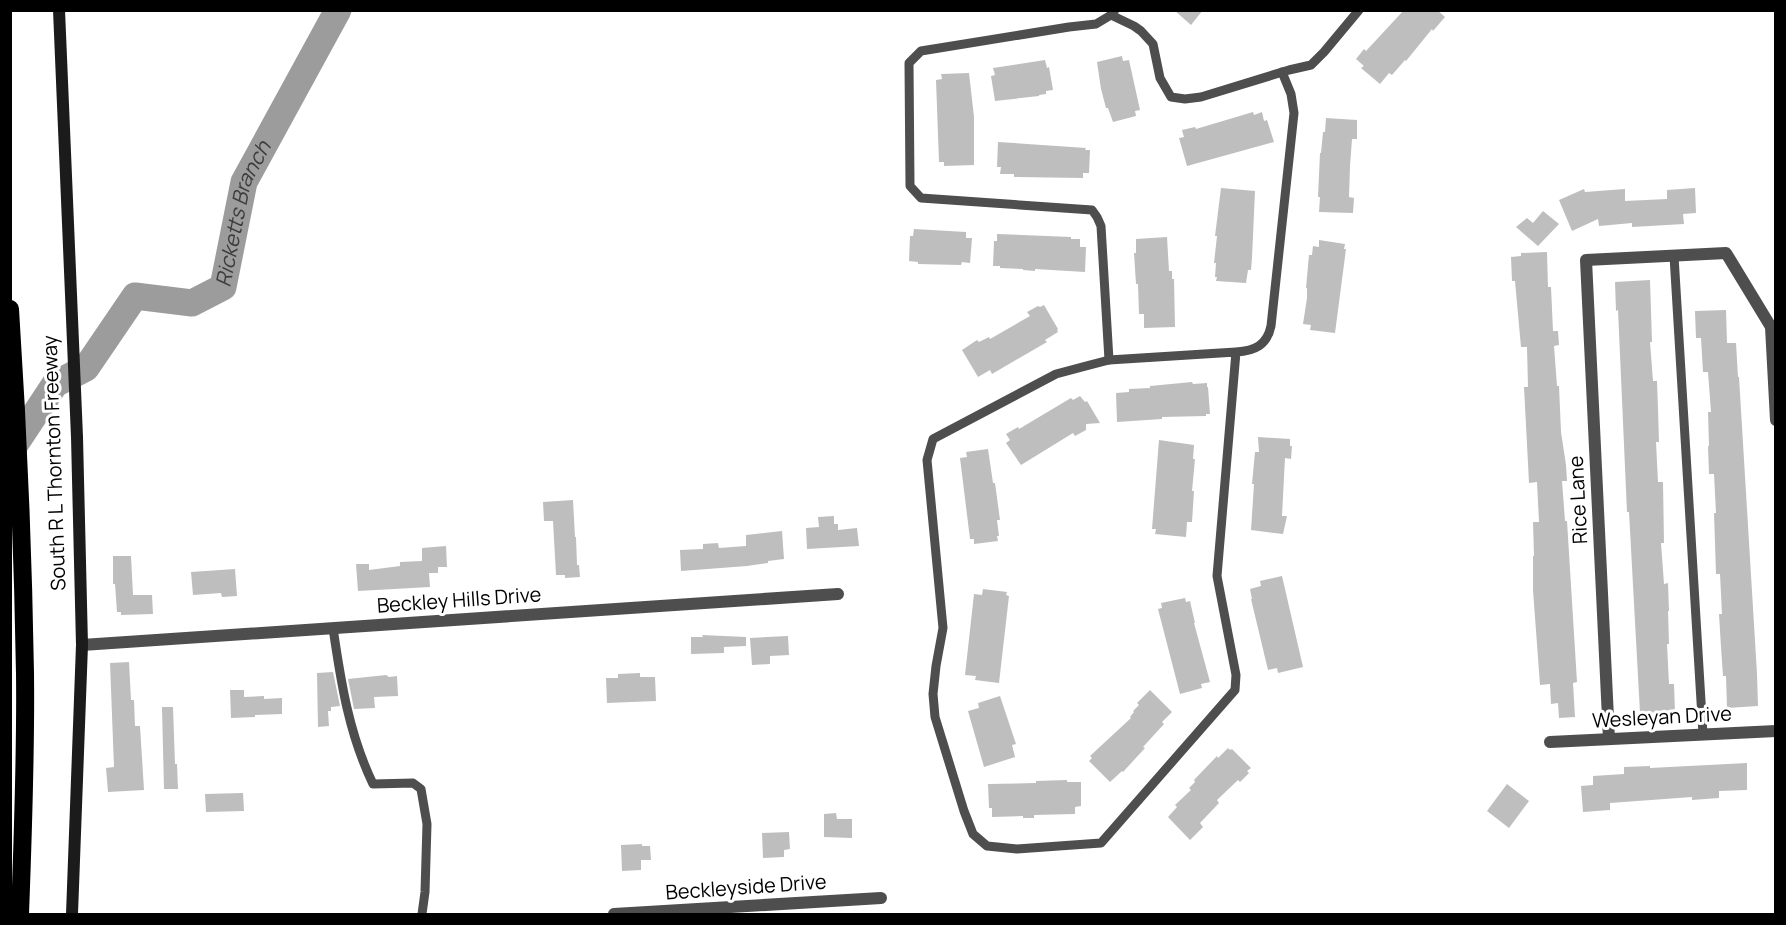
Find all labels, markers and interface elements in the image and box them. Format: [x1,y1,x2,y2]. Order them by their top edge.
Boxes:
water label: Ricketts Branch [208,134,278,289]
street label: South R L Thornton Freeway [36,334,71,591]
street label: Rice Lane [1562,455,1593,545]
street label: Beckley Hills Drive [376,580,542,619]
street label: Wesleyan Drive [1591,699,1732,734]
street label: Beckleyside Drive [665,867,827,906]

